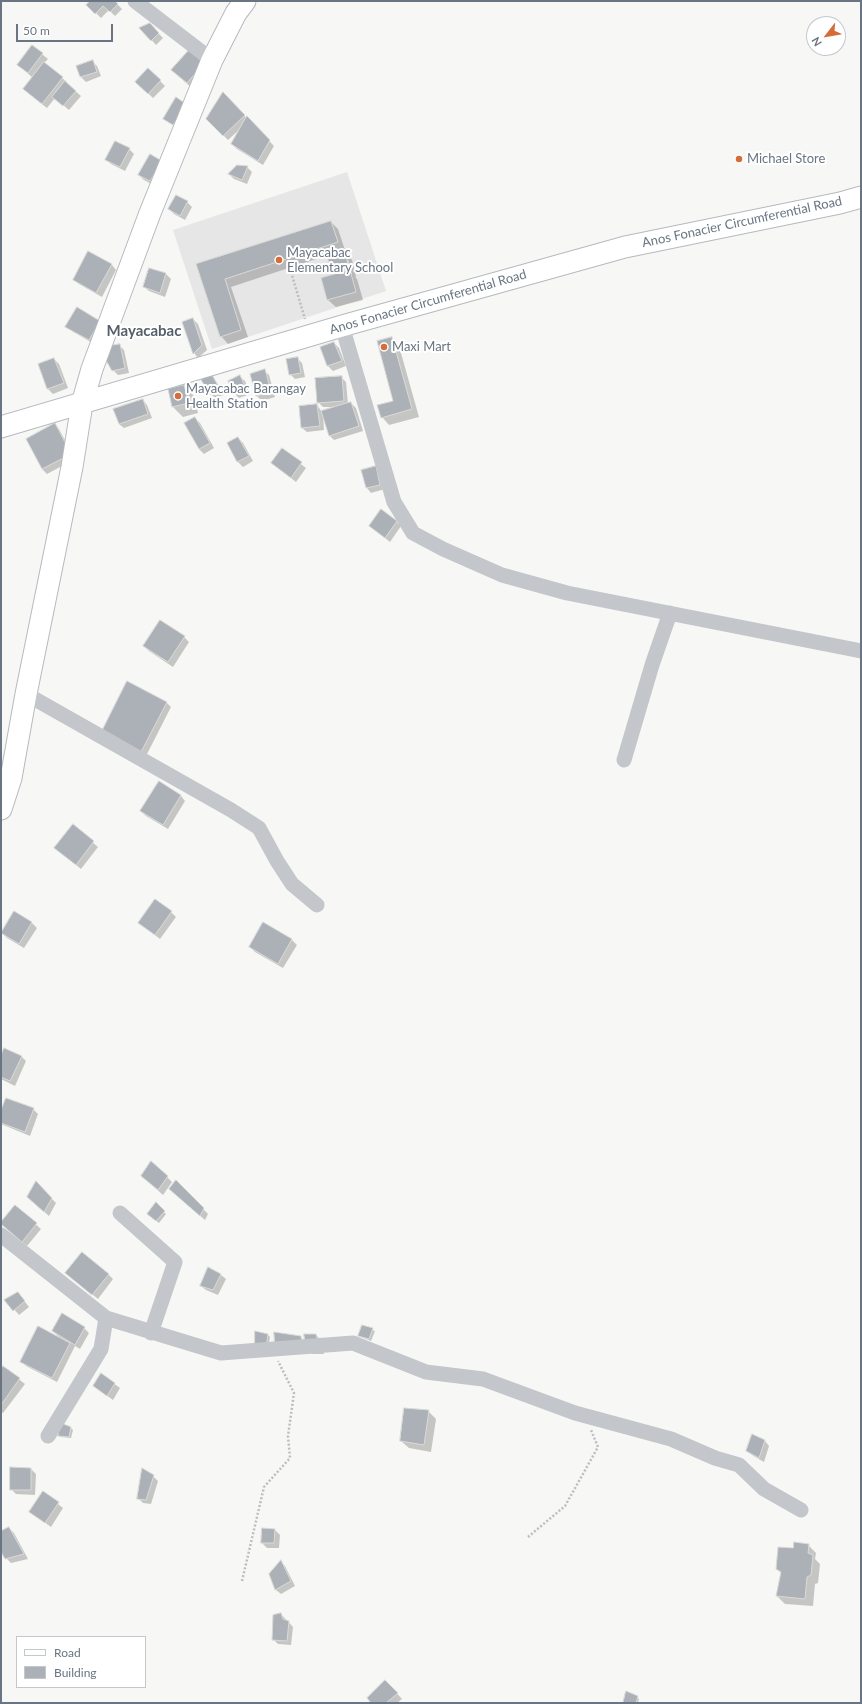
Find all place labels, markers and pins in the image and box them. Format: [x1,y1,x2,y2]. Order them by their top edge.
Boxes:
place label: Michael Store [747,151,825,167]
marker: Michael Store [734,154,744,164]
place label: Mayacabac Elementary School [287,245,393,276]
marker: Mayacabac Elementary School [274,255,284,265]
place label: Maxi Mart [392,339,451,355]
marker: Maxi Mart [379,342,389,352]
place label: Mayacabac Barangay Health Station [186,381,306,412]
marker: Mayacabac Barangay Health Station [173,391,183,401]

